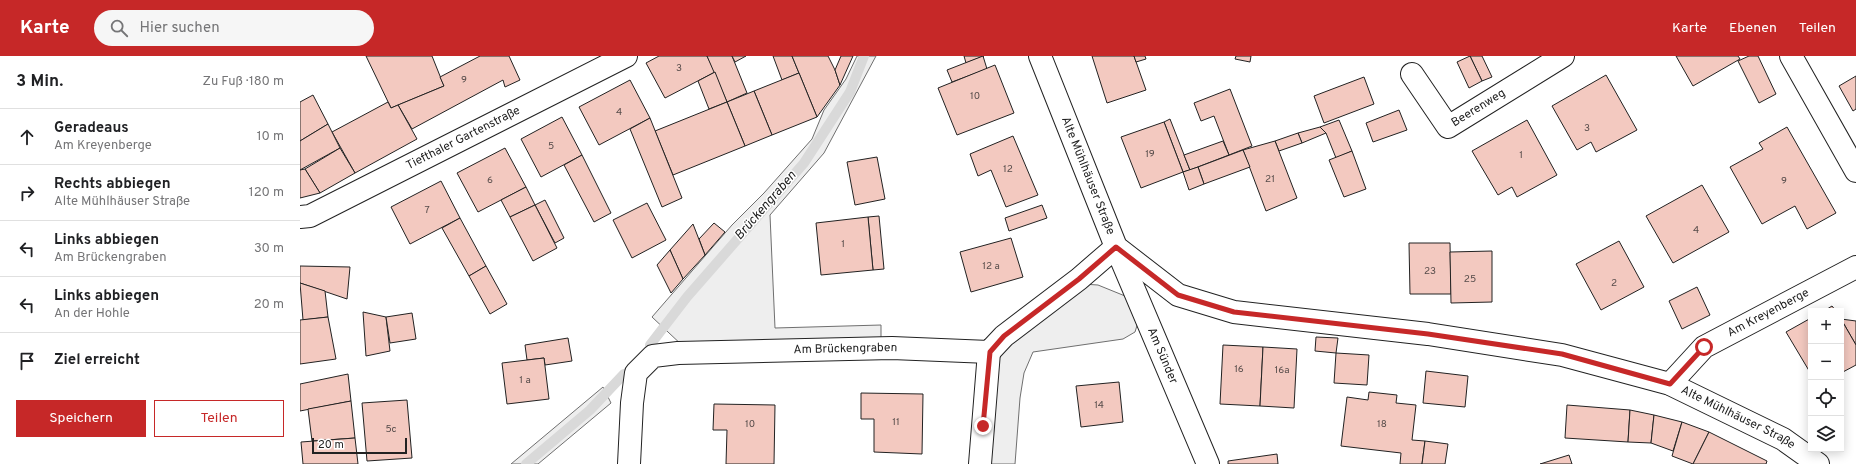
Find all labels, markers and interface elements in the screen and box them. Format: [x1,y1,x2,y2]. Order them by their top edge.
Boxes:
search box [94,10,374,46]
text: Karte [20,16,70,40]
icon: search [108,17,130,39]
text: Hier suchen [140,19,220,38]
text: Karte [1672,20,1707,37]
text: Ebenen [1729,20,1777,37]
text: Teilen [1799,20,1836,37]
house number: 3 [676,62,682,75]
text: 3 Min. [16,71,63,93]
text: Zu Fuß · 180 m [203,74,284,90]
house number: 9 [461,74,467,87]
street label: Beerenweg [1449,85,1509,131]
house number: 10 [970,90,980,103]
street label: Tiefthaler Gartenstraße [404,103,523,174]
house number: 4 [616,106,622,119]
street label: Alte Mühlhäuser Straße [1057,114,1118,237]
text: Geradeaus [54,119,129,138]
house number: 3 [1584,122,1590,135]
icon: ahead [16,126,38,148]
text: 10 m [257,129,284,145]
text: Am Kreyenberge [54,138,152,154]
house number: 5 [548,140,554,153]
house number: 19 [1145,148,1155,161]
house number: 1 [1519,149,1523,162]
house number: 12 [1003,163,1013,176]
water label: Brückengraben [732,168,800,244]
house number: 21 [1265,173,1275,186]
house number: 6 [487,174,493,187]
text: Rechts abbiegen [54,175,171,194]
house number: 9 [1781,175,1787,188]
icon: right [16,182,38,204]
text: 120 m [249,185,284,201]
text: Alte Mühlhäuser Straße [54,194,190,210]
house number: 7 [424,204,430,217]
house number: 4 [1693,224,1699,237]
text: Links abbiegen [54,231,159,250]
icon: left [16,238,38,260]
house number: 1 [841,238,845,251]
text: 30 m [254,241,284,257]
text: Am Brückengraben [54,250,166,266]
house number: 12 a [982,260,1000,273]
house number: 23 [1424,265,1436,278]
house number: 25 [1464,273,1476,286]
house number: 2 [1611,277,1617,290]
street label: Am Kreyenberge [1725,285,1812,341]
text: Links abbiegen [54,287,159,306]
icon: left [16,294,38,316]
text: 20 m [254,297,284,313]
text: An der Hohle [54,306,130,322]
map controls [1808,308,1844,452]
button: + [1808,308,1844,344]
street label: Am Sünder [1143,325,1181,387]
route start [1695,338,1713,356]
street label: Am Brückengraben [793,340,898,358]
button: − [1808,344,1844,380]
icon: arrive [16,350,38,372]
text: Ziel erreicht [54,351,140,370]
house number: 16 [1234,363,1244,376]
house number: 16a [1275,364,1289,377]
house number: 1 a [519,374,531,387]
button: locate [1808,380,1844,416]
street label: Alte Mühlhäuser Straße [1678,382,1798,453]
house number: 14 [1094,399,1104,412]
button: Speichern [16,400,146,437]
button: Teilen [154,400,284,437]
house number: 11 [892,416,900,429]
button: layers [1808,416,1844,452]
route end [974,417,992,435]
house number: 10 [745,418,755,431]
house number: 18 [1377,418,1387,431]
house number: 5c [385,423,397,436]
scale bar [312,436,407,455]
text: 20 m [318,438,344,452]

